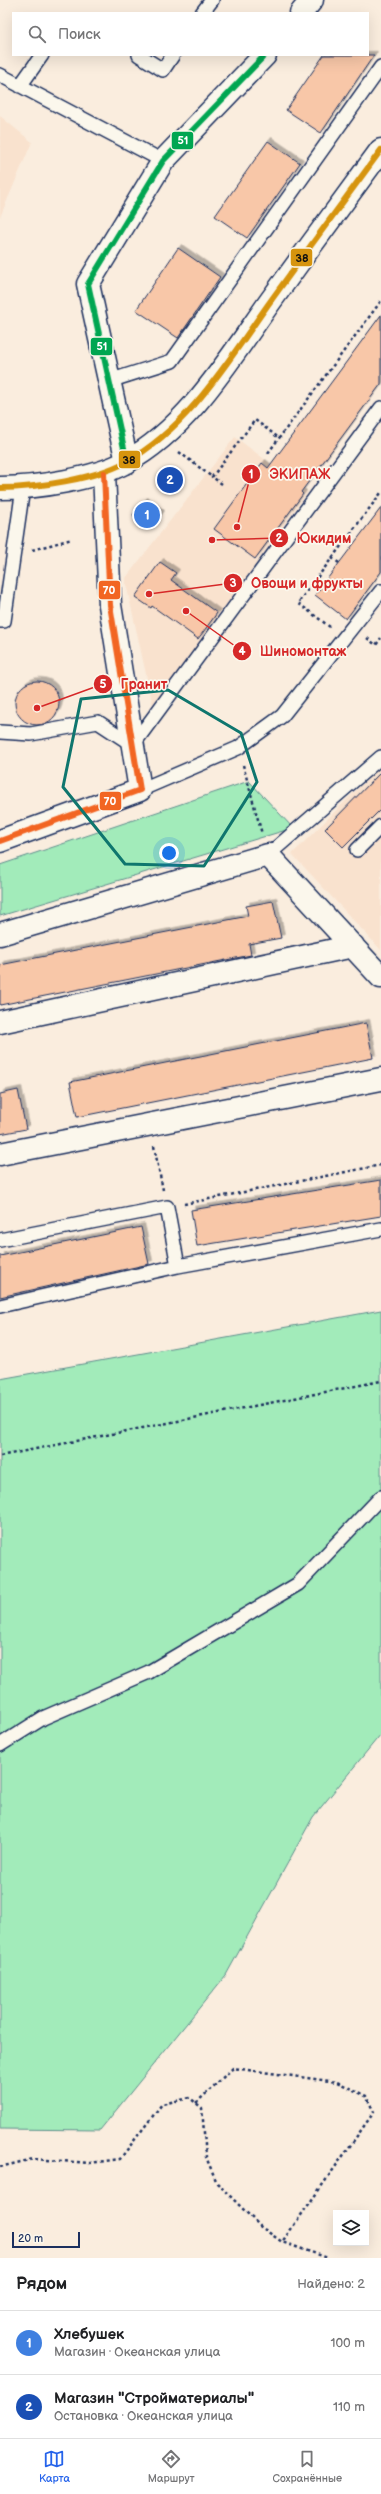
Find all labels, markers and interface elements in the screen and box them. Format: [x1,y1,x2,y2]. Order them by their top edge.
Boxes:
search box [12,12,369,56]
icon: search [26,23,48,45]
text: Поиск [58,25,101,44]
line badge: 51 [171,131,194,150]
text: 51 [178,134,188,147]
line badge: 38 [290,248,313,267]
text: 38 [295,252,309,265]
line badge: 51 [90,337,113,356]
text: 51 [97,340,107,353]
line badge: 38 [118,450,141,469]
text: 38 [122,454,136,467]
callout: ЭКИПАЖ [241,461,338,487]
pin: 2 [157,465,183,495]
text: ЭКИПАЖ [269,466,331,483]
text: 1 [248,467,254,482]
pin: 1 [134,500,160,530]
callout: Юкидим [269,525,360,551]
text: Юкидим [297,530,351,547]
text: 2 [275,531,283,546]
callout: Овощи и фрукты [223,570,371,596]
text: Овощи и фрукты [251,575,363,592]
text: 3 [229,576,237,591]
line badge: 70 [98,580,121,600]
text: 70 [103,584,116,597]
callout: Шиномонтаж [232,638,354,664]
text: Шиномонтаж [260,643,347,660]
text: 4 [238,644,246,659]
callout: Гранит [93,671,176,697]
text: Гранит [121,676,168,693]
text: 5 [100,677,107,692]
line badge: 70 [99,791,122,811]
text: 70 [104,795,117,808]
your location [159,843,179,863]
map controls [333,2210,369,2246]
button: layers [333,2210,369,2246]
scale bar [12,2230,80,2249]
text: 20 m [18,2232,43,2245]
text: Рядом [16,2274,67,2294]
text: Найдено: 2 [297,2276,365,2292]
text: Хлебушек [54,2325,124,2344]
text: 1 [26,2335,32,2351]
text: 100 m [330,2335,365,2351]
text: Магазин · Океанская улица [54,2344,220,2360]
text: Магазин "Стройматериалы" [54,2389,254,2408]
text: 2 [25,2399,33,2415]
text: 110 m [333,2399,365,2415]
text: Остановка · Океанская улица [54,2408,233,2424]
tab: Карта [39,2448,70,2485]
tab: Маршрут [148,2448,195,2485]
tab: Сохранённые [273,2448,342,2485]

